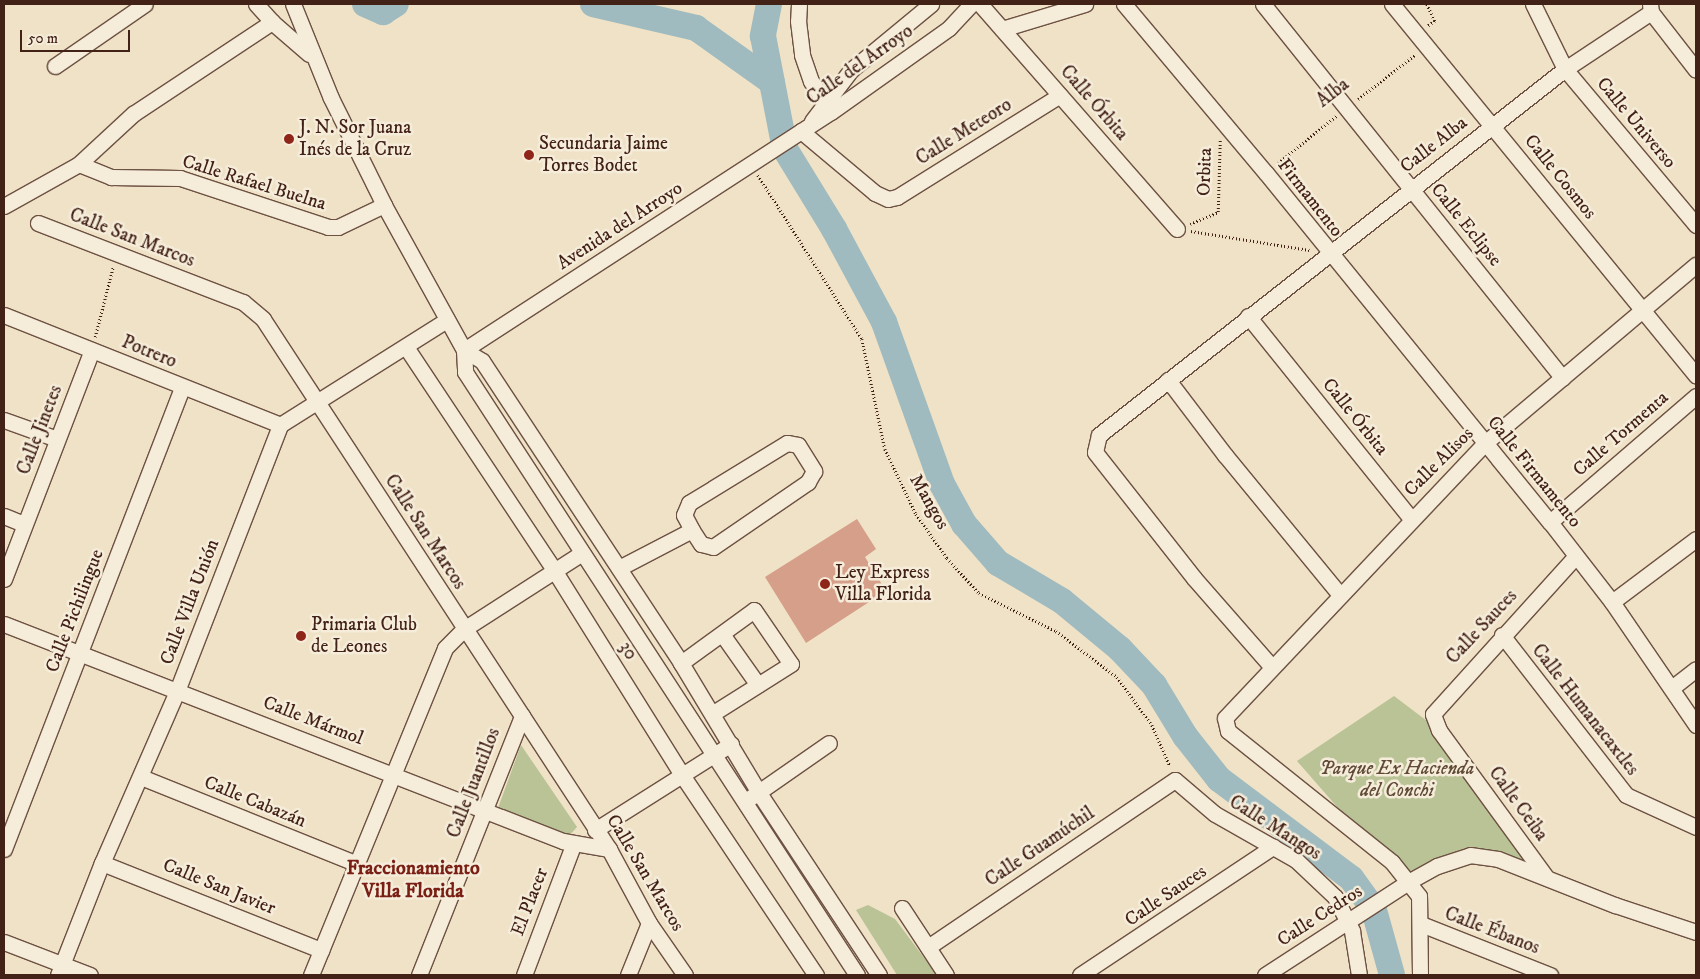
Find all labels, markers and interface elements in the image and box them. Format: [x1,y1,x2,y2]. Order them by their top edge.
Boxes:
scale bar [22,20,132,52]
street label: Calle del Arroyo [802,20,918,110]
text: 50 m [28,29,58,48]
street label: Calle Órbita [1055,61,1133,145]
street label: Alba [1312,73,1354,113]
street label: Calle Universo [1591,73,1681,173]
street label: Calle Meteoro [912,94,1016,170]
street label: Calle Alba [1396,112,1472,178]
place label: J. N. Sor Juana Inés de la Cruz [299,117,411,161]
street label: Calle Cosmos [1519,130,1601,224]
marker: J. N. Sor Juana Inés de la Cruz [283,133,295,145]
place label: Secundaria Jaime Torres Bodet [539,133,668,177]
street label: Orbita [1193,147,1217,197]
marker: Secundaria Jaime Torres Bodet [523,149,535,161]
street label: Calle Rafael Buelna [179,150,329,216]
street label: Firmamento [1272,154,1348,242]
street label: Avenida del Arroyo [553,177,687,275]
street label: Calle Eclipse [1426,179,1506,271]
street label: Calle San Marcos [66,204,198,272]
street label: Potrero [118,331,180,373]
street label: Calle Órbita [1317,374,1393,460]
street label: Calle Jinetes [12,382,68,478]
street label: Calle Tormenta [1569,386,1673,482]
street label: Calle Firmamento [1482,412,1586,532]
street label: Calle Alisos [1400,423,1478,501]
street label: Calle San Marcos [379,470,471,594]
street label: Mangos [904,470,954,534]
street label: Calle Villa Unión [156,536,224,668]
street label: Calle Pichilingue [41,546,109,676]
place label: Ley Express Villa Florida [835,562,931,606]
marker: Ley Express Villa Florida [819,578,831,590]
street label: Calle Sauces [1442,585,1522,669]
place label: Primaria Club de Leones [311,614,417,658]
marker: Primaria Club de Leones [295,630,307,642]
street label: 30 [614,638,642,664]
street label: Calle Humanacaxtles [1527,640,1643,780]
street label: Calle Mármol [260,691,366,751]
street label: Calle Juantillos [443,725,505,841]
park label: Parque Ex Hacienda del Conchi [1320,758,1474,802]
street label: Calle Ceiba [1483,762,1553,846]
street label: Calle Cabazán [201,771,309,833]
street label: Calle Mangos [1225,791,1325,865]
street label: Calle Guamúchil [981,802,1099,892]
street label: Calle San Marcos [601,810,689,936]
street label: Calle San Javier [159,854,279,920]
district label: Fraccionamiento Villa Florida [346,857,480,904]
street label: Calle Sauces [1121,860,1211,932]
street label: El Placer [507,865,553,939]
street label: Calle Cedros [1273,880,1367,952]
street label: Calle Ébanos [1441,902,1543,960]

